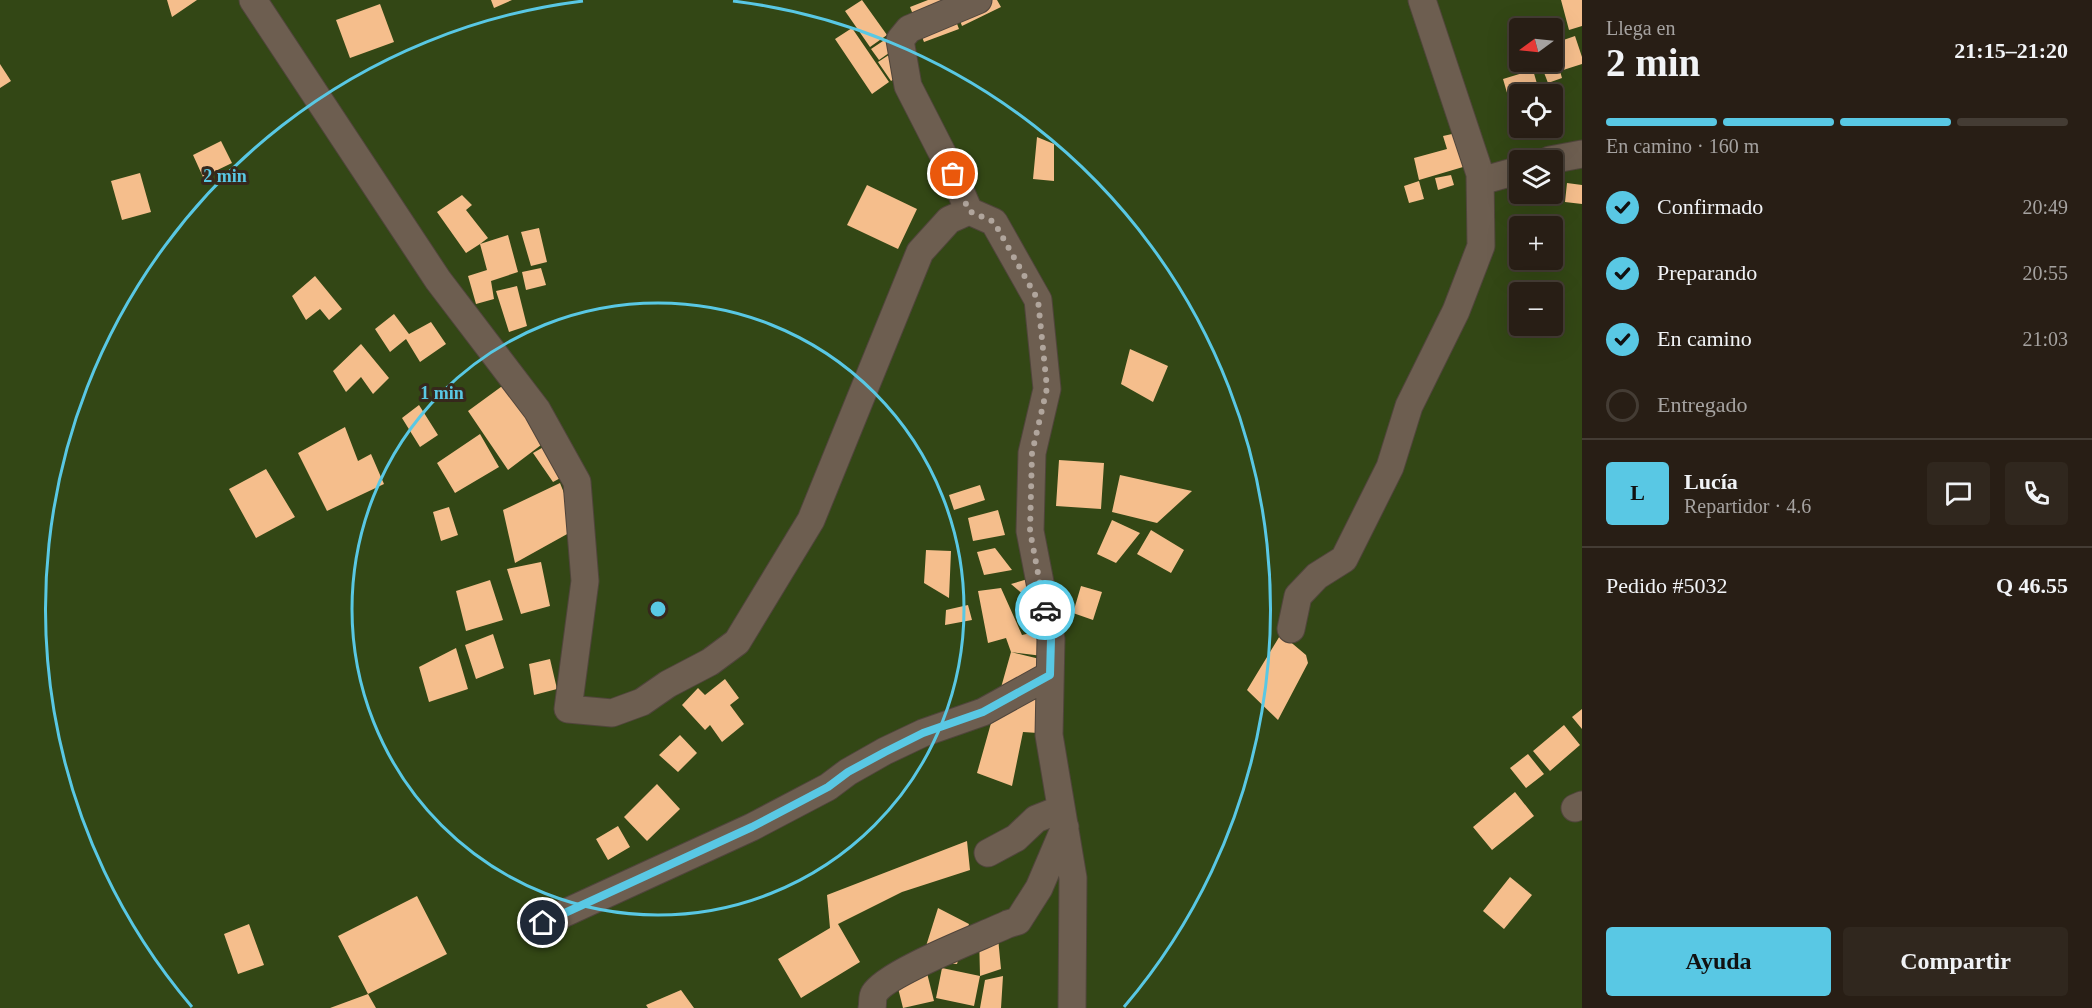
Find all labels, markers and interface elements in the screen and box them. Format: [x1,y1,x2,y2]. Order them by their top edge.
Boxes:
text: Llega en [1606,17,1675,39]
north arrow [1509,18,1563,72]
map controls [1509,18,1563,336]
text: 21:15–21:20 [1954,38,2068,63]
text: 2 min [1606,41,1700,84]
button: locate [1509,84,1563,138]
text: En camino · 160 m [1606,135,1759,157]
pin [927,148,978,199]
button: layers [1509,150,1563,204]
icon: bag [936,157,969,190]
text: 2 min [203,166,247,186]
icon: check [1606,191,1639,224]
text: Confirmado [1657,194,1763,219]
text: 20:49 [2022,196,2068,218]
button: + [1509,216,1563,270]
icon: check [1606,257,1639,290]
text: Preparando [1657,260,1757,285]
text: 20:55 [2022,262,2068,284]
button: − [1509,282,1563,336]
icon: check [1606,323,1639,356]
text: En camino [1657,326,1752,351]
text: 21:03 [2022,328,2068,350]
text: 1 min [420,383,464,403]
text: Entregado [1657,392,1747,417]
button: chat [1927,462,1990,525]
button: phone [2005,462,2068,525]
text: Lucía [1684,469,1738,494]
text: L [1630,480,1645,505]
text: Repartidor · 4.6 [1684,495,1811,517]
text: Pedido #5032 [1606,573,1728,598]
text: Q 46.55 [1996,573,2068,598]
courier [1015,580,1075,640]
icon: car [1029,594,1062,627]
centre of rings [648,599,668,619]
pin [517,897,568,948]
icon: home [526,906,559,939]
button: Ayuda [1606,927,1831,996]
button: Compartir [1843,927,2068,996]

